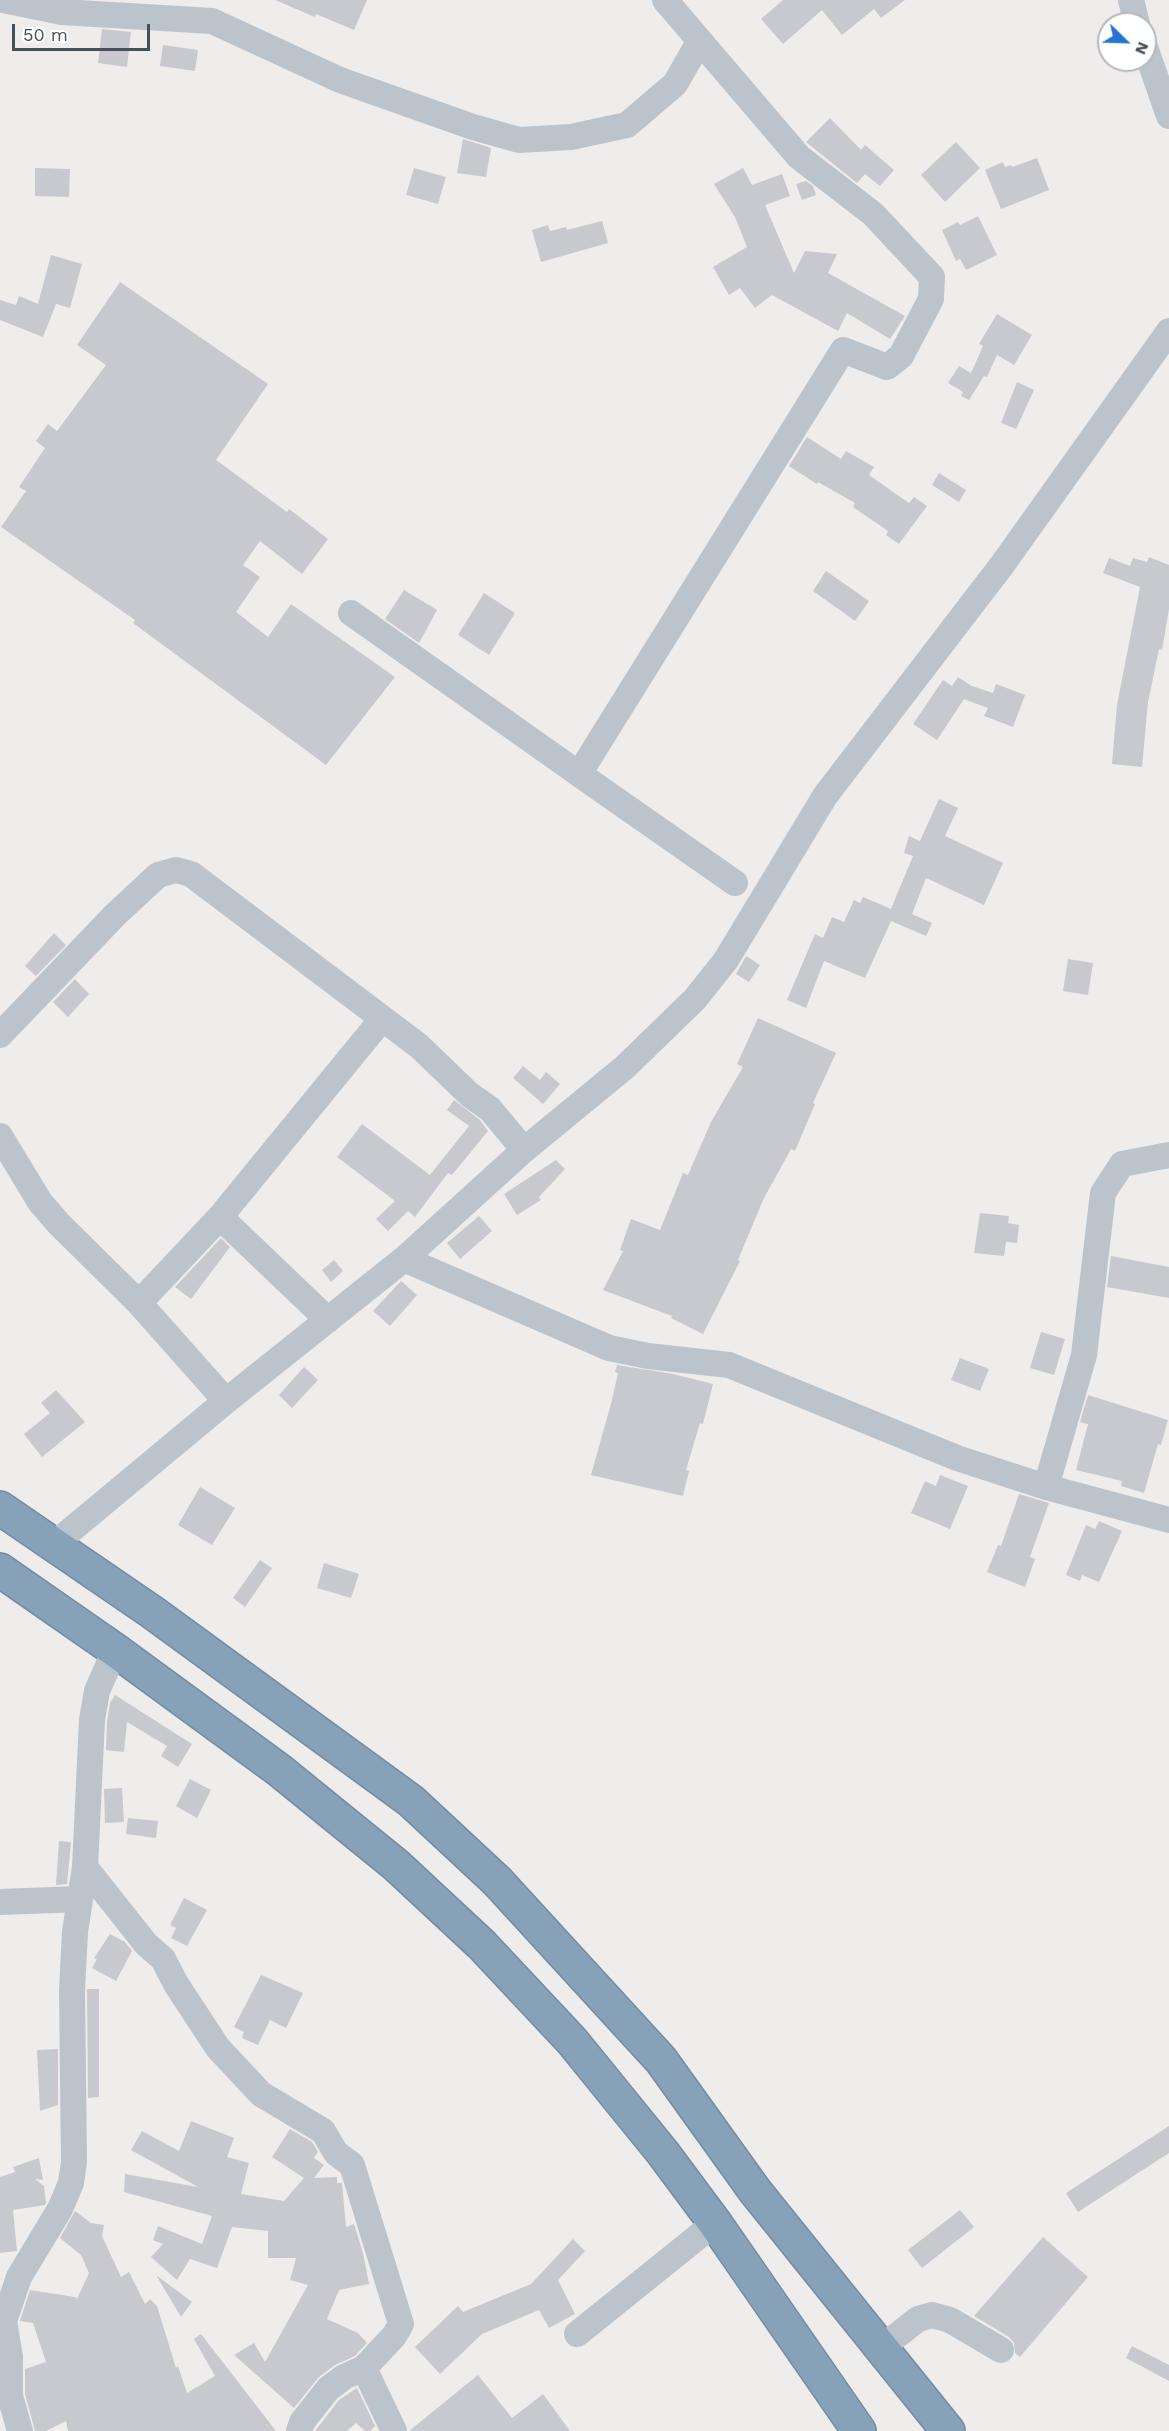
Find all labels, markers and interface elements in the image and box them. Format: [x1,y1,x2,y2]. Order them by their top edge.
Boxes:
scale bar [15,12,153,50]
north arrow [1097,12,1157,72]
text: 50 m [23,24,68,45]
text: N [1131,39,1153,58]

